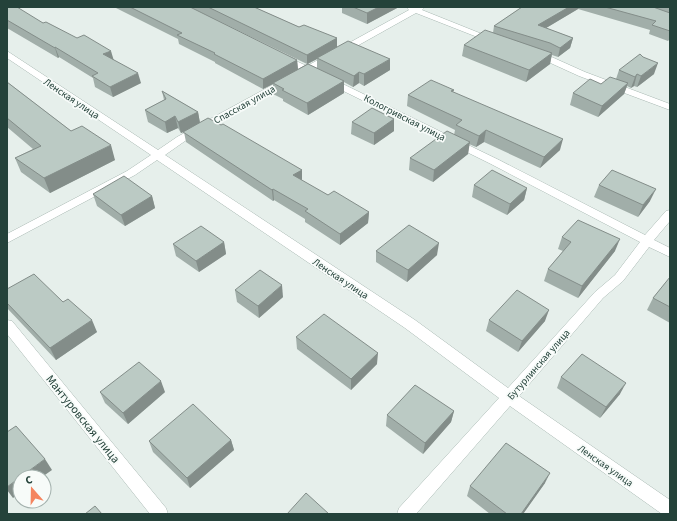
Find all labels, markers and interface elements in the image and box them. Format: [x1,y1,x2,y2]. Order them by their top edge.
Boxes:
street label: Ленская улица [41,75,102,123]
street label: Спасская улица [211,82,278,128]
street label: Кологривская улица [361,91,448,145]
street label: Ленская улица [310,255,371,303]
street label: Бутурлинская улица [504,326,573,403]
street label: Мантуровская улица [42,372,124,467]
street label: Ленская улица [575,442,636,490]
north arrow [12,469,52,509]
text: С [23,472,35,488]

